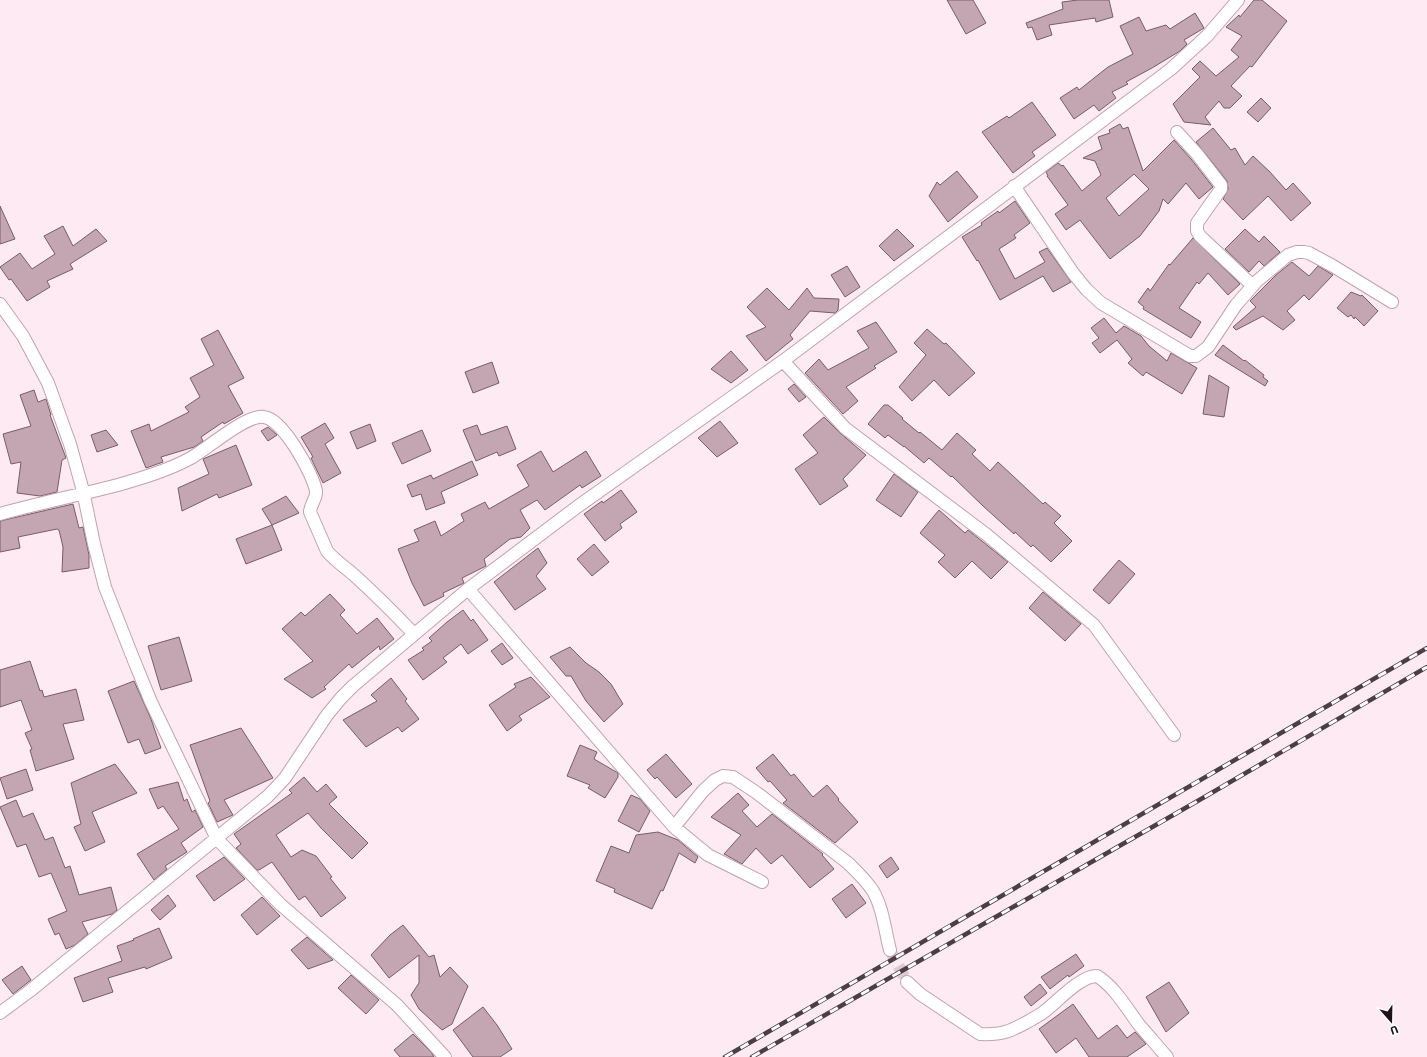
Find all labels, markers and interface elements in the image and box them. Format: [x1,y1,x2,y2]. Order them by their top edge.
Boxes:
north arrow [1371,1001,1411,1041]
text: U [1389,1023,1400,1038]

